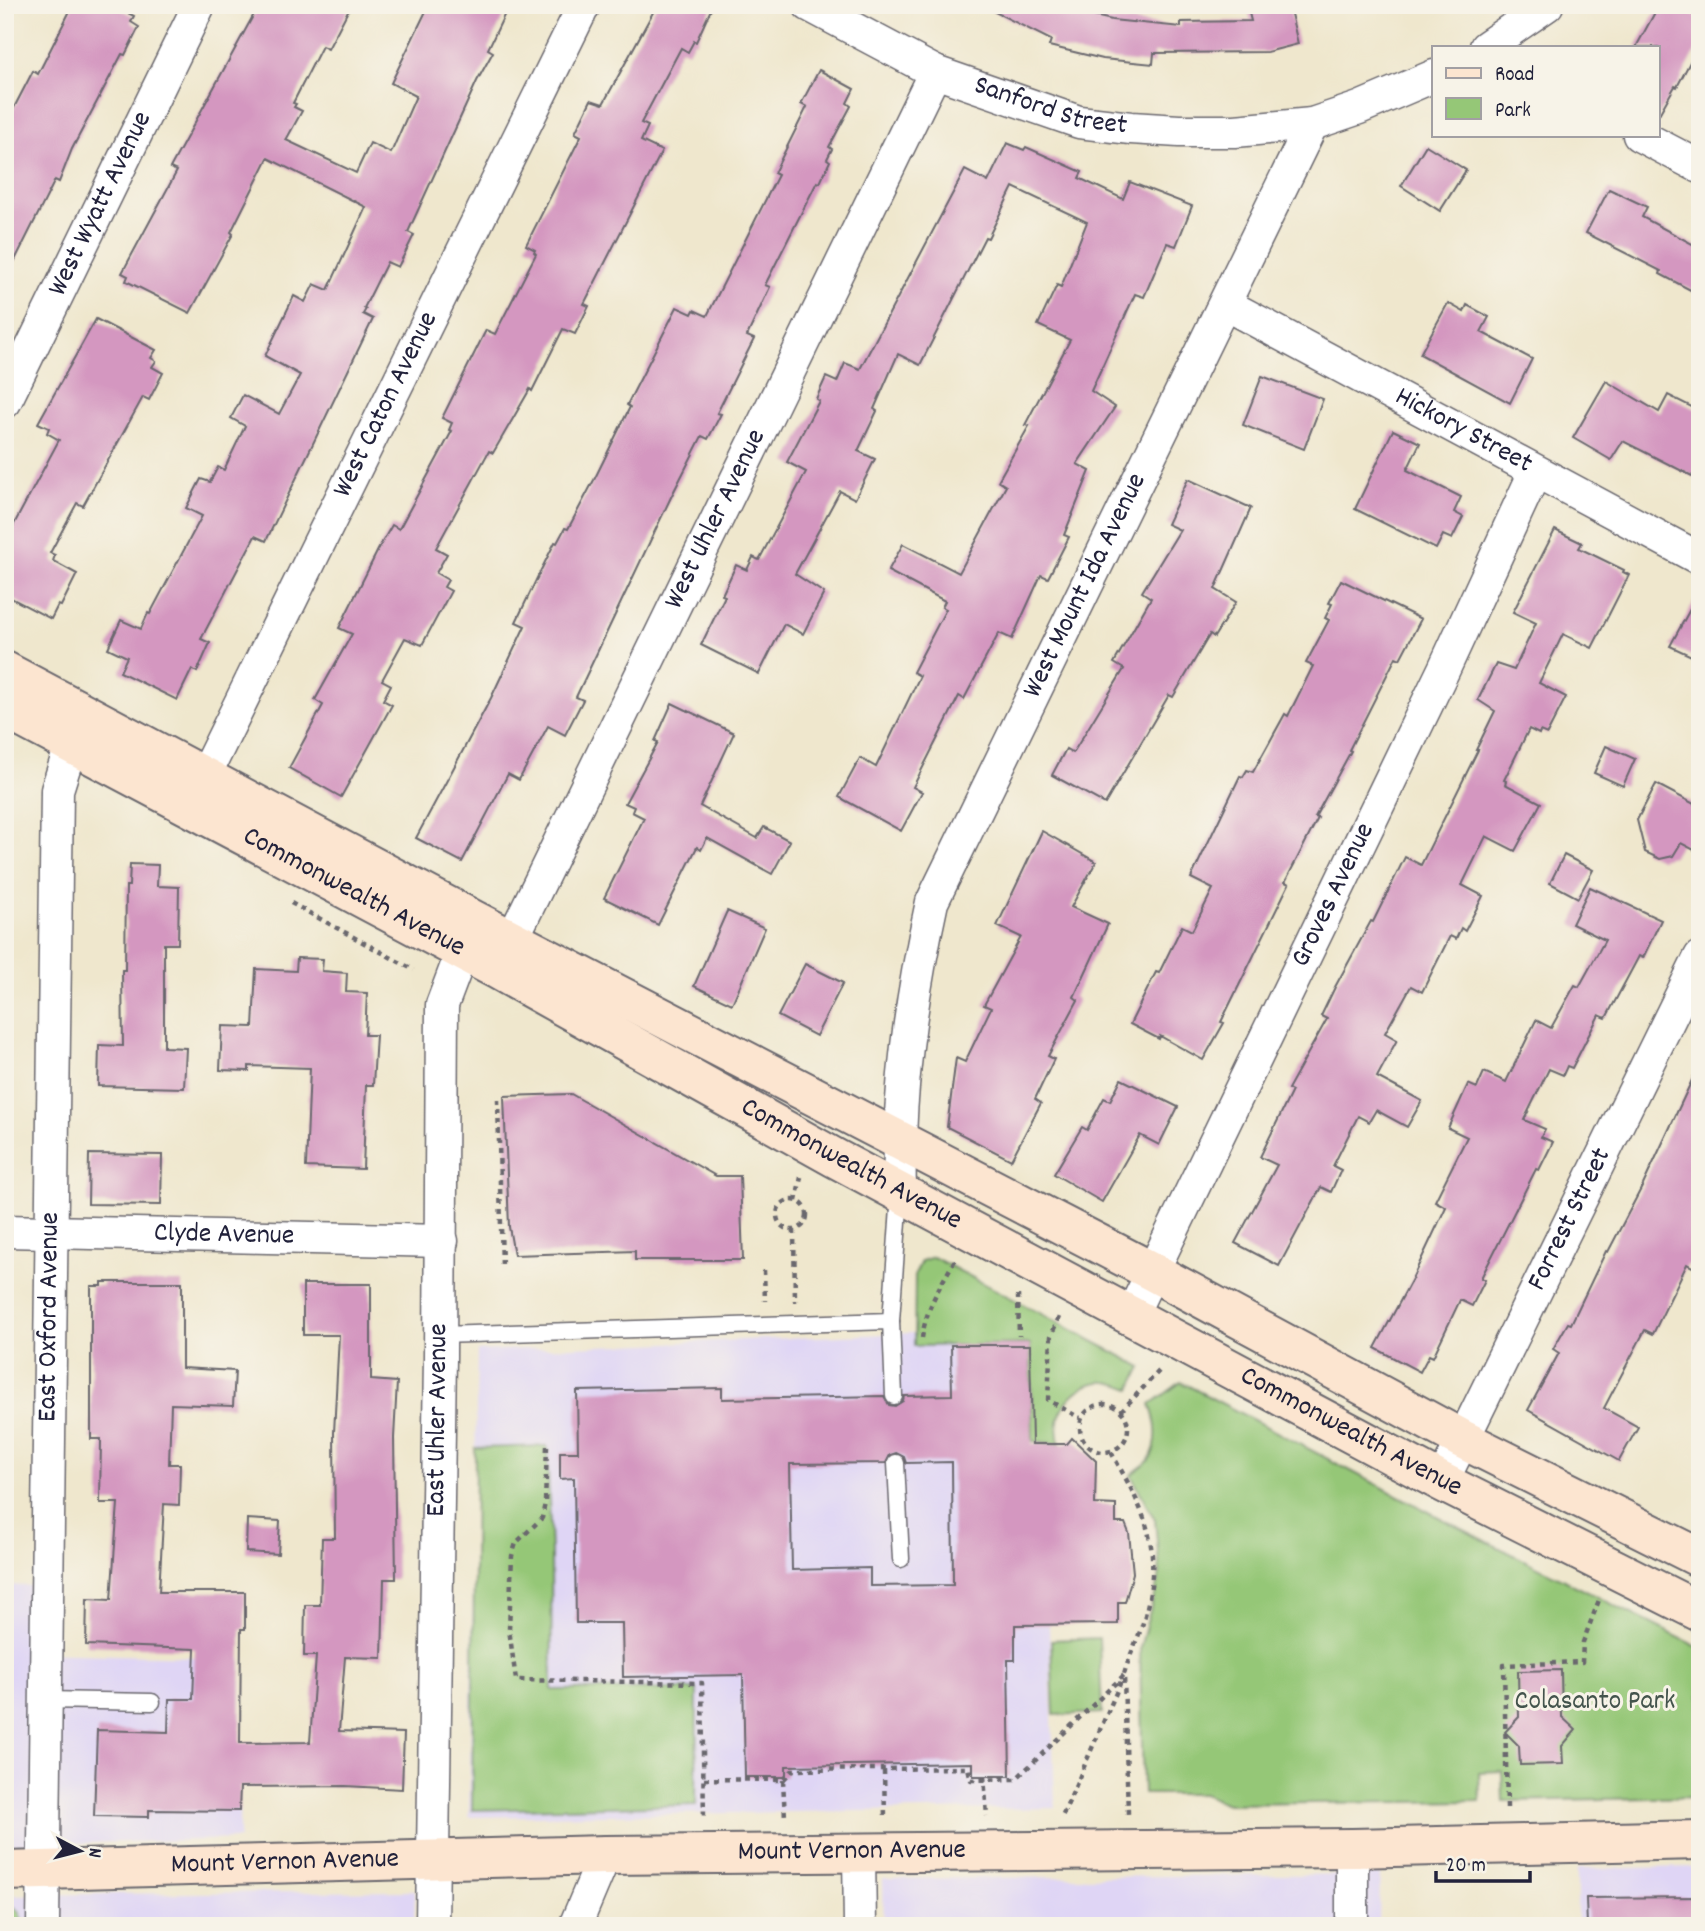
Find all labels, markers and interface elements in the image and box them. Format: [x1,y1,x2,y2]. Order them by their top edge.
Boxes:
legend [1432,46,1660,136]
text: Road [1495,61,1534,91]
street label: Sanford Street [968,67,1129,147]
text: Park [1495,97,1531,127]
street label: West Wyatt Avenue [39,105,164,304]
street label: West Caton Avenue [324,305,450,505]
street label: Hickory Street [1387,378,1539,485]
street label: West Uhler Avenue [656,423,778,617]
street label: West Mount Ida Avenue [1014,467,1158,705]
street label: Groves Avenue [1282,817,1386,974]
street label: Commonwealth Avenue [235,818,472,969]
street label: Commonwealth Avenue [733,1089,968,1242]
street label: Forrest Street [1519,1142,1623,1298]
street label: East Oxford Avenue [29,1212,72,1422]
street label: Clyde Avenue [153,1214,295,1258]
street label: East Uhler Avenue [418,1323,460,1517]
street label: Commonwealth Avenue [1232,1357,1468,1509]
park label: Colasanto Park [1515,1683,1675,1723]
north arrow [46,1815,116,1885]
street label: Mount Vernon Avenue [737,1832,966,1874]
scale bar [1436,1840,1530,1884]
street label: Mount Vernon Avenue [170,1841,400,1887]
text: N [79,1846,107,1859]
text: 20 m [1446,1852,1486,1882]

